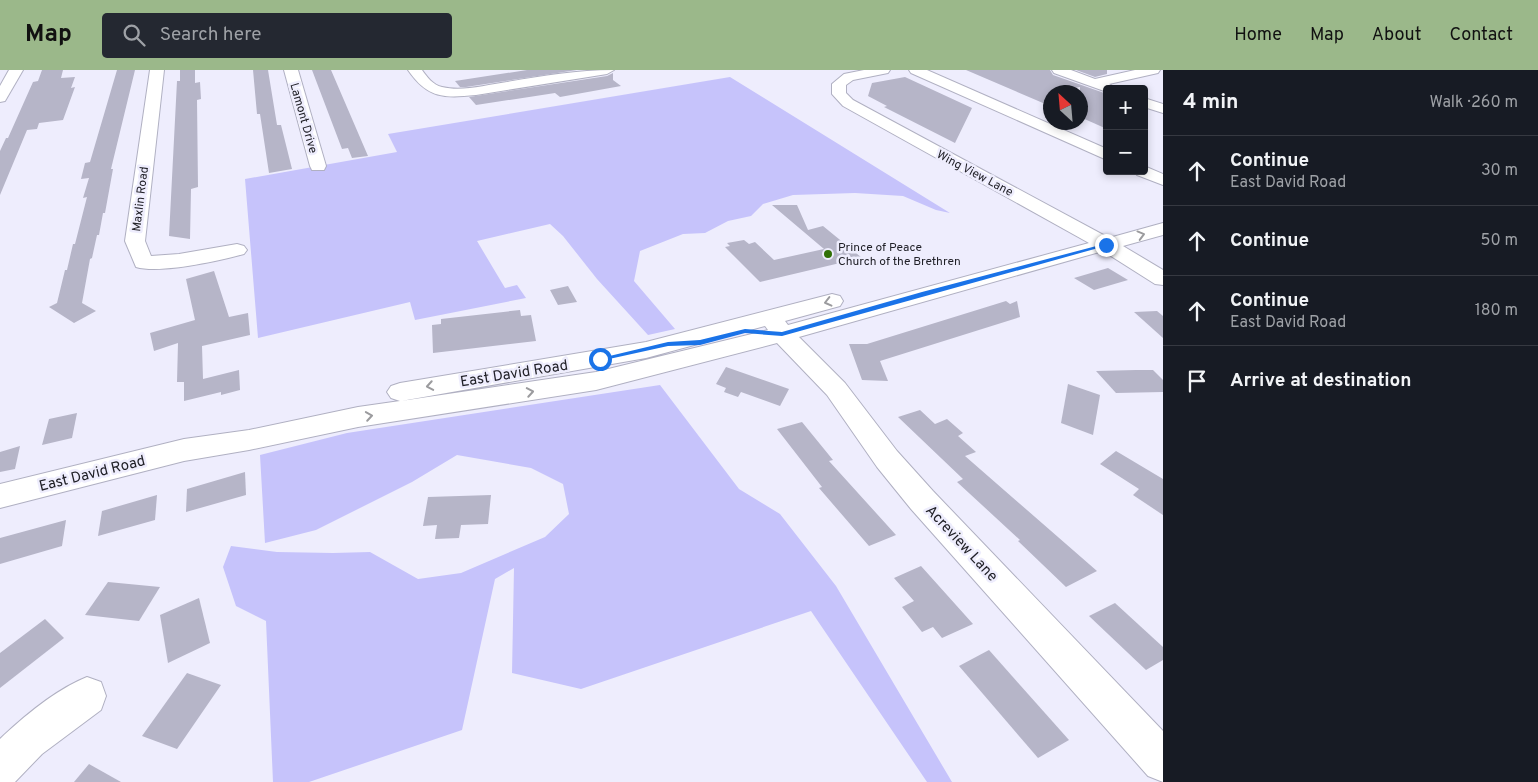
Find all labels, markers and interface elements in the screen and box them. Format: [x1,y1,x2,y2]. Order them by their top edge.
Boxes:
search box [102,13,452,58]
text: Map [25,20,72,50]
icon: search [120,21,148,49]
text: Search here [160,23,261,47]
text: Home [1234,24,1282,47]
text: Map [1310,24,1344,47]
text: About [1372,24,1421,47]
text: Contact [1449,24,1513,47]
street label: Lamont Drive [285,81,321,155]
north arrow [1043,85,1088,130]
map controls [1103,85,1148,175]
button: + [1103,85,1148,130]
text: 4 min [1183,89,1239,116]
text: Walk · 260 m [1429,93,1518,113]
button: − [1103,130,1148,175]
street label: Wing View Lane [934,147,1016,201]
text: Continue [1230,149,1309,173]
icon: ahead [1183,157,1211,185]
text: 30 m [1481,161,1518,181]
street label: Maxlin Road [129,166,153,233]
text: East David Road [1230,173,1346,193]
icon: ahead [1183,227,1211,255]
text: Continue [1230,229,1309,253]
one-way arrow [1136,231,1144,241]
text: 50 m [1481,231,1518,251]
route end [1095,234,1118,257]
place label: Prince of Peace Church of the Brethren [838,240,961,270]
marker: Prince of Peace Church of the Brethren [822,248,834,260]
text: Continue [1230,289,1309,313]
one-way arrow [824,296,833,307]
icon: ahead [1183,297,1211,325]
text: 180 m [1475,301,1518,321]
text: East David Road [1230,313,1346,333]
route start [589,348,612,371]
street label: East David Road [459,357,569,392]
icon: arrive [1183,367,1211,395]
text: Arrive at destination [1230,369,1411,393]
one-way arrow [426,381,434,391]
one-way arrow [526,388,534,398]
one-way arrow [365,411,374,421]
street label: East David Road [37,452,147,497]
street label: Acreview Lane [921,502,1001,586]

